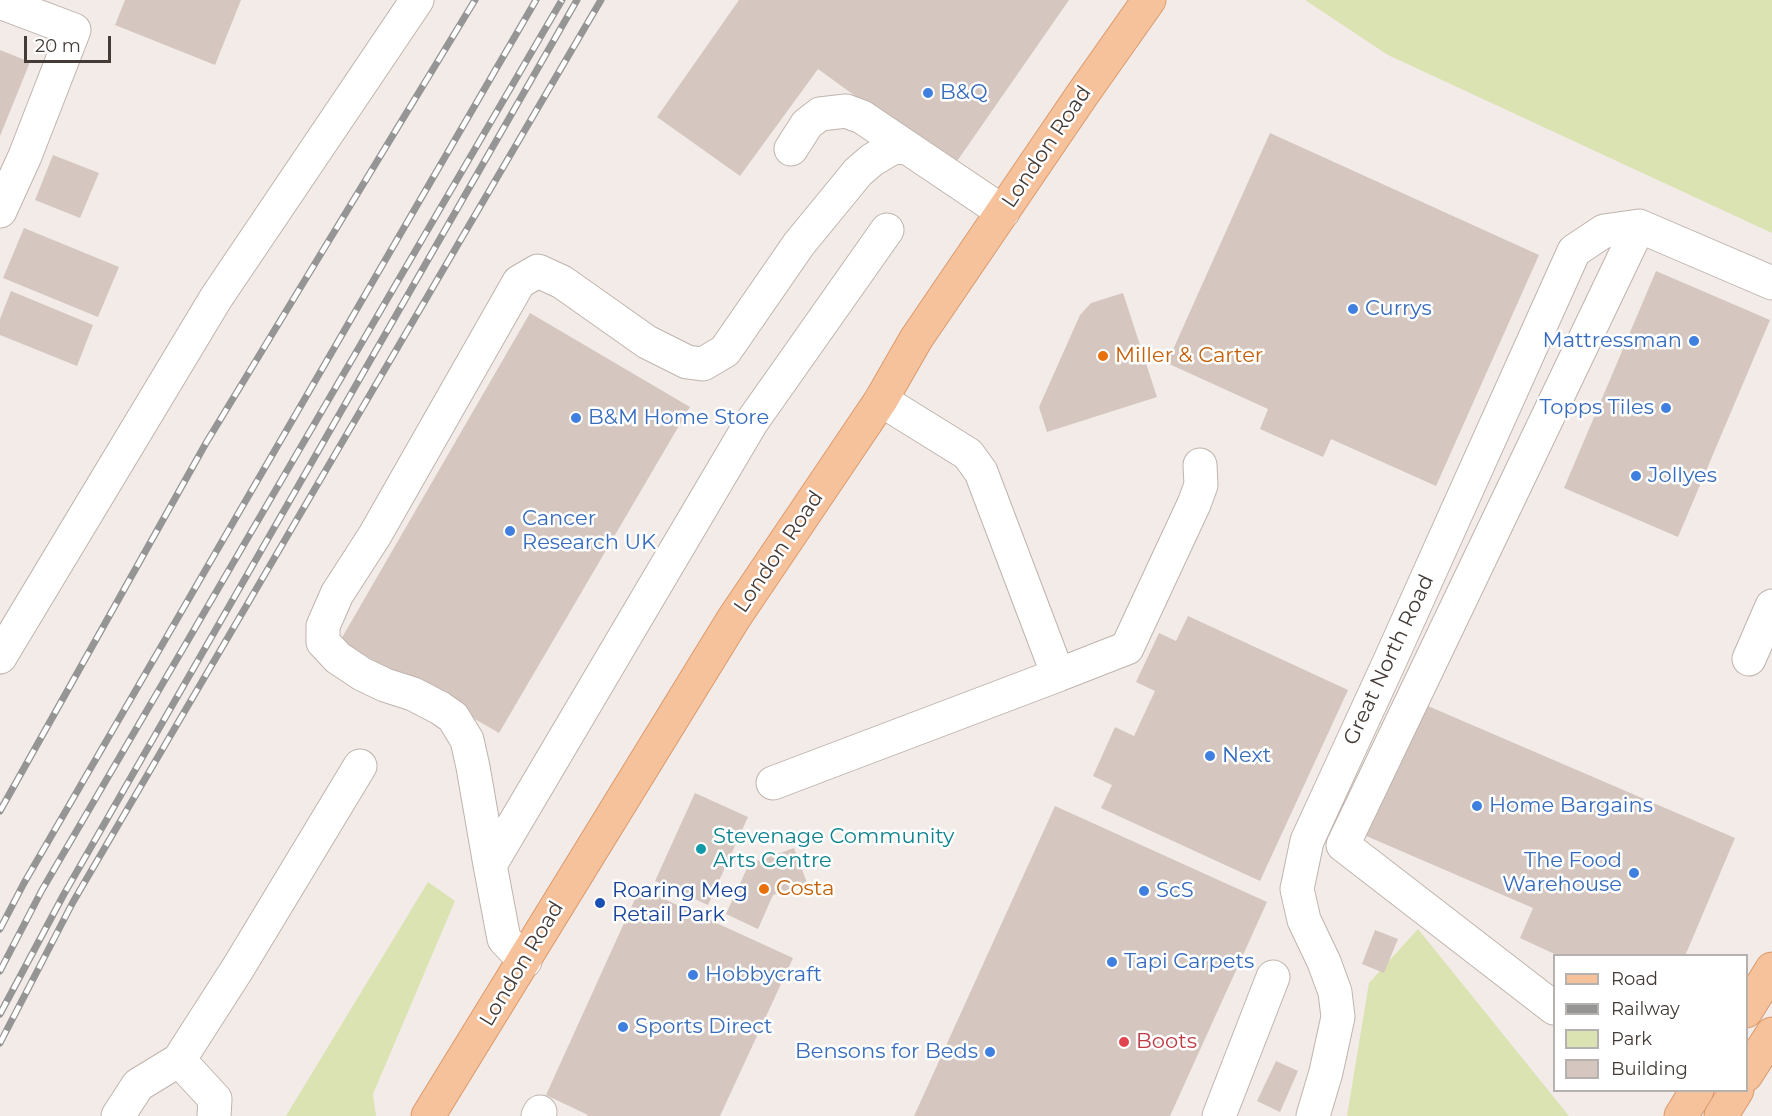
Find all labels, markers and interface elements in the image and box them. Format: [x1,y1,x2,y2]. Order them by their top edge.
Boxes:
scale bar [27,24,114,62]
text: 20 m [35,35,81,57]
place label: B&Q [940,80,988,106]
street label: London Road [997,81,1097,213]
marker: B&Q [921,86,935,100]
place label: Currys [1365,296,1432,322]
marker: Currys [1346,302,1360,316]
place label: Mattressman [1543,328,1682,354]
marker: Mattressman [1687,334,1701,348]
place label: Miller & Carter [1115,343,1263,369]
marker: Miller & Carter [1096,349,1110,363]
place label: Topps Tiles [1539,395,1654,421]
marker: Topps Tiles [1659,401,1673,415]
place label: B&M Home Store [588,405,769,431]
marker: B&M Home Store [569,411,583,425]
place label: Jollyes [1648,463,1717,489]
marker: Jollyes [1629,469,1643,483]
street label: London Road [729,486,829,618]
place label: Cancer Research UK [522,506,656,556]
marker: Cancer Research UK [503,524,517,538]
street label: Great North Road [1338,571,1440,749]
place label: Next [1222,743,1271,769]
marker: Next [1203,749,1217,763]
place label: Home Bargains [1489,793,1653,819]
marker: Home Bargains [1470,799,1484,813]
place label: Stevenage Community Arts Centre [713,824,955,874]
marker: Stevenage Community Arts Centre [694,842,708,856]
place label: The Food Warehouse [1502,848,1622,898]
marker: The Food Warehouse [1627,866,1641,880]
place label: Costa [776,876,834,902]
place label: Roaring Meg Retail Park [612,878,748,928]
place label: ScS [1156,878,1194,904]
marker: Costa [757,882,771,896]
marker: ScS [1137,884,1151,898]
marker: Roaring Meg Retail Park [593,896,607,910]
street label: London Road [475,897,569,1031]
place label: Tapi Carpets [1124,949,1254,975]
legend [1553,954,1748,1092]
marker: Tapi Carpets [1105,955,1119,969]
place label: Hobbycraft [705,962,822,988]
marker: Hobbycraft [686,968,700,982]
text: Road [1611,968,1658,990]
text: Railway [1611,998,1680,1020]
place label: Sports Direct [635,1014,773,1040]
marker: Sports Direct [616,1020,630,1034]
text: Park [1611,1028,1652,1050]
place label: Boots [1136,1029,1197,1055]
marker: Boots [1117,1035,1131,1049]
place label: Bensons for Beds [795,1039,978,1065]
marker: Bensons for Beds [983,1045,997,1059]
text: Building [1611,1058,1688,1080]

